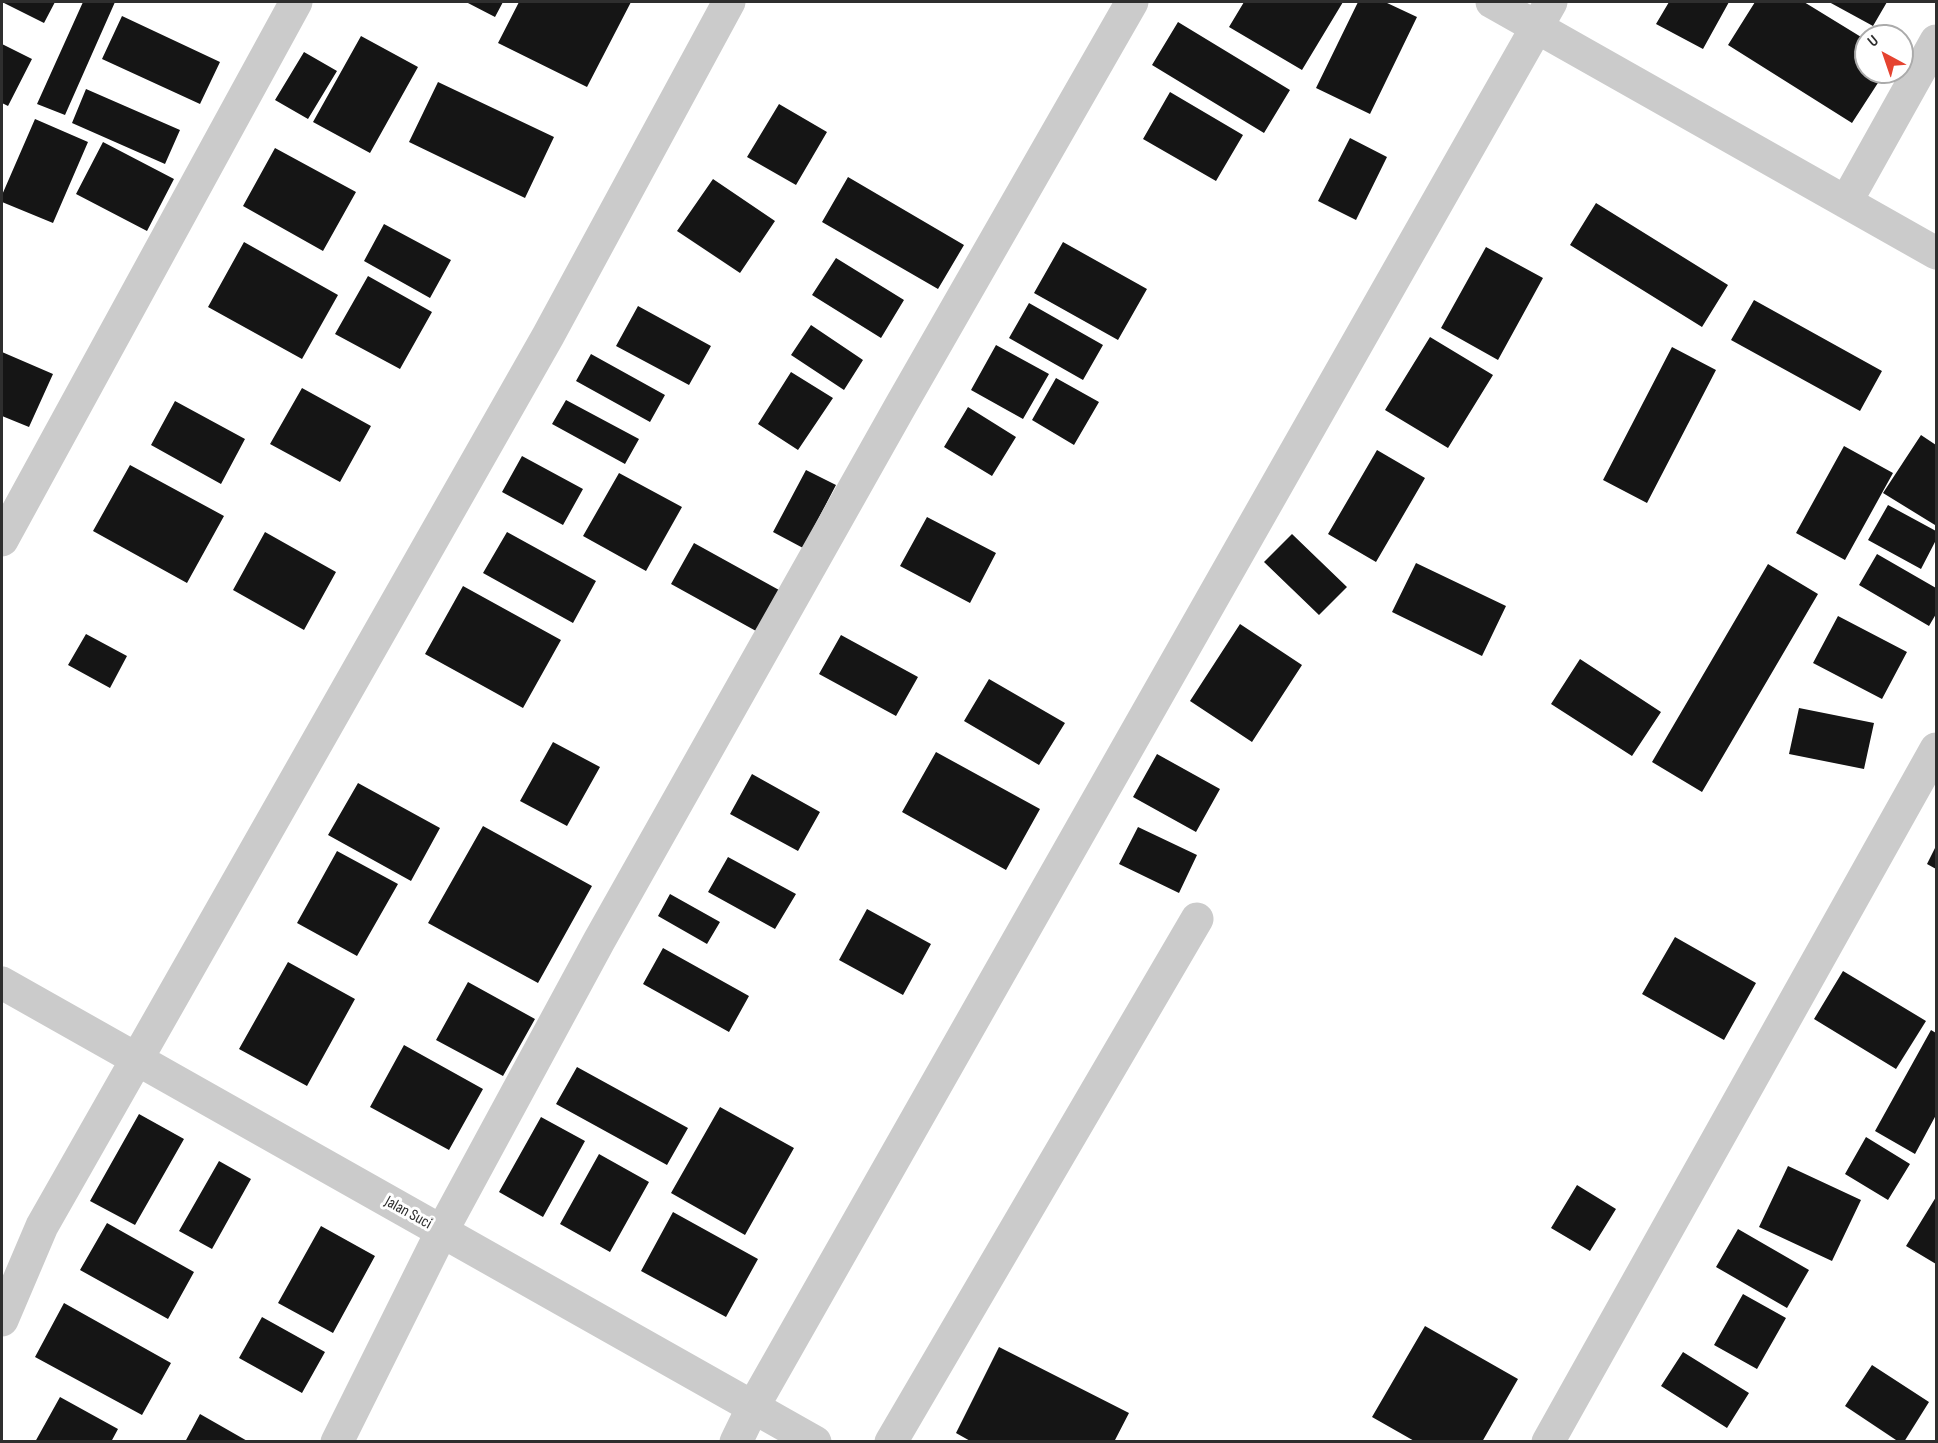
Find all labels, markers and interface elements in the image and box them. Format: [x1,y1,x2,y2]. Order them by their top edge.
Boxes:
north arrow [1854,24,1914,84]
text: U [1864,31,1883,51]
street label: Jalan Suci [381,1192,435,1234]

